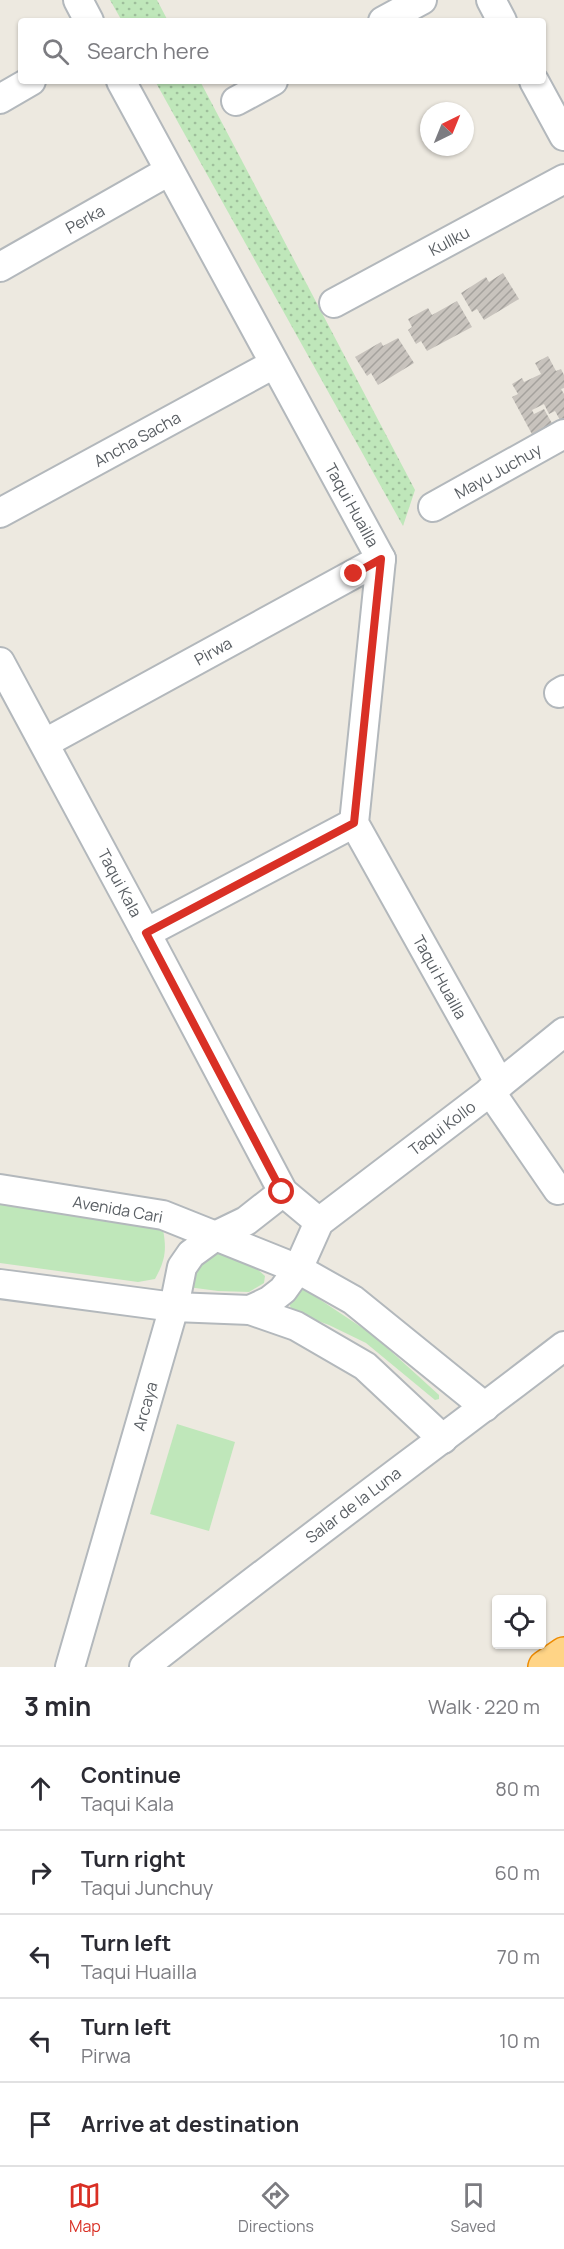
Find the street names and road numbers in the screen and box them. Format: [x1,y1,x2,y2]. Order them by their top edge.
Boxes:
street label: Perka [61,199,109,239]
street label: Kullku [425,221,473,261]
street label: Ancha Sacha [90,406,184,472]
street label: Mayu Juchuy [451,438,546,504]
street label: Taqui Huailla [320,459,384,551]
street label: Pirwa [190,632,236,670]
street label: Taqui Kala [93,845,147,921]
street label: Taqui Huailla [408,931,472,1023]
street label: Taqui Kollo [404,1096,480,1160]
street label: Avenida Cari [71,1190,165,1228]
street label: Arcaya [128,1379,162,1433]
street label: Salar de la Luna [301,1462,405,1548]

